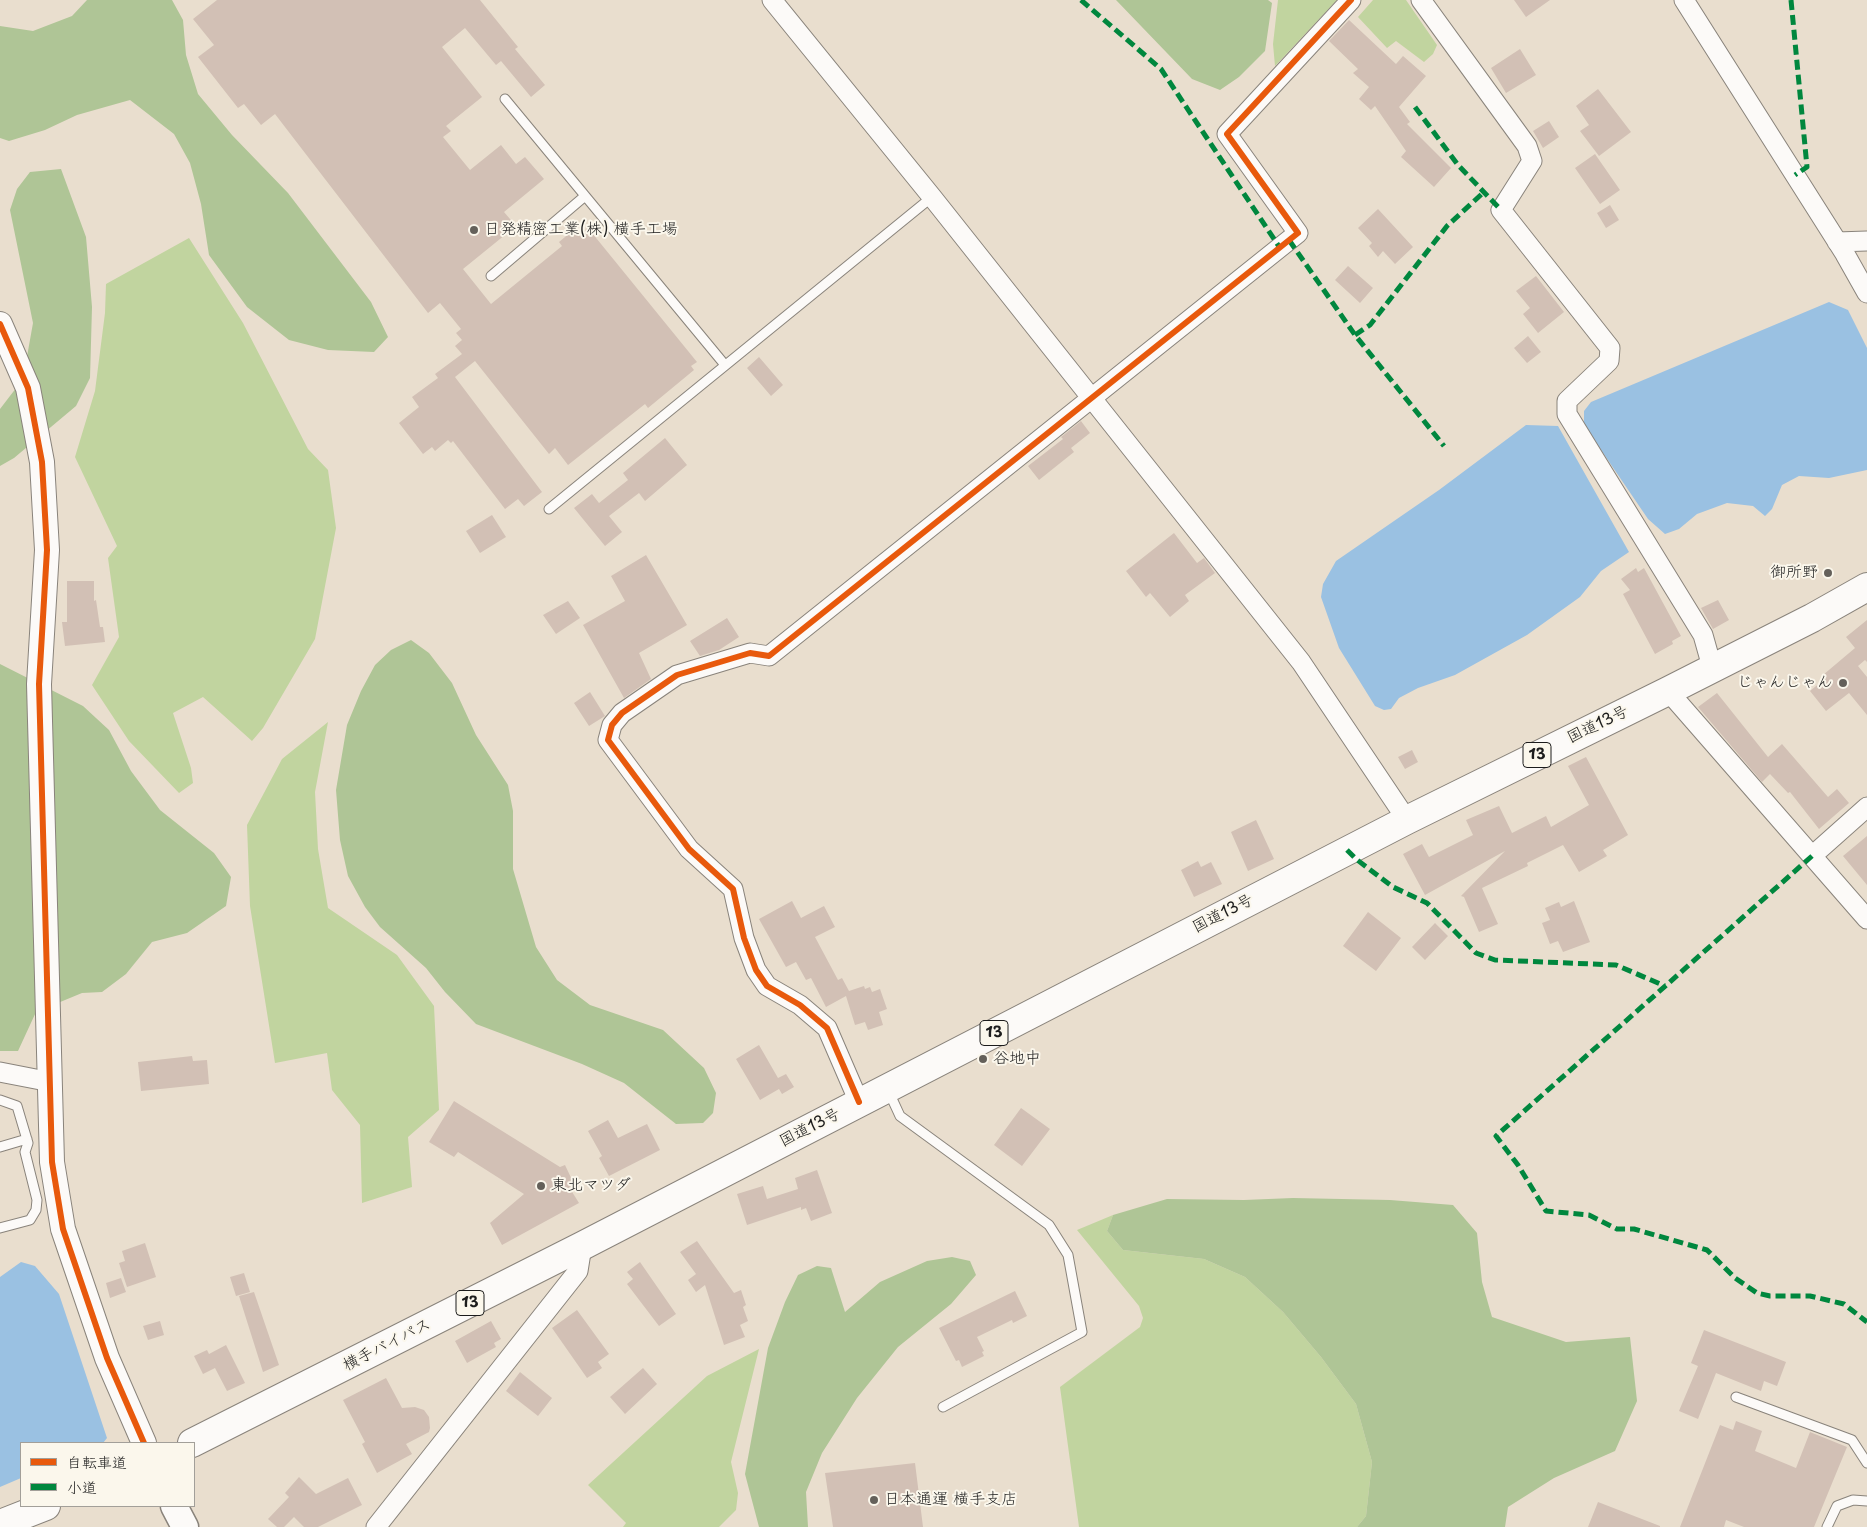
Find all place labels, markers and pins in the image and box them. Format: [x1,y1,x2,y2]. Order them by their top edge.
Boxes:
place label: 日発精密工業(株) 横手工場 [484,220,678,240]
marker: 日発精密工業(株) 横手工場 [468,224,480,236]
place label: 御所野 [1770,563,1818,583]
marker: 御所野 [1822,567,1834,579]
place label: じゃんじゃん [1737,673,1833,693]
marker: じゃんじゃん [1837,677,1849,689]
place label: 谷地中 [993,1049,1041,1069]
marker: 谷地中 [977,1053,989,1065]
place label: 東北マツダ [551,1176,631,1196]
marker: 東北マツダ [535,1180,547,1192]
place label: 日本通運 横手支店 [884,1490,1017,1510]
marker: 日本通運 横手支店 [868,1494,880,1506]

